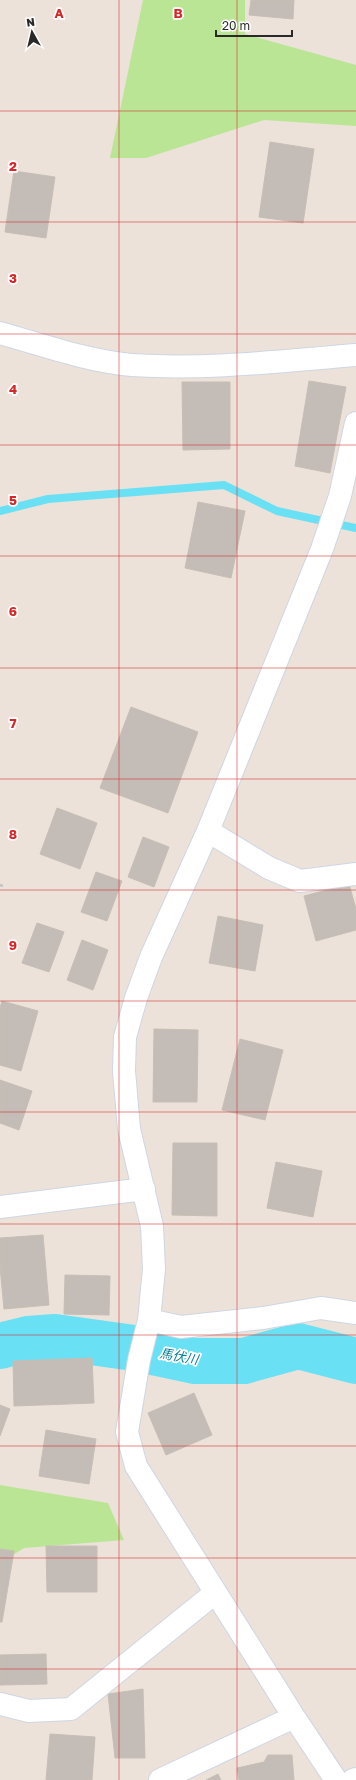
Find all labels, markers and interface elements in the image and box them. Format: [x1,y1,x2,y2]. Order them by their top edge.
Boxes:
text: A [54,5,64,21]
text: B [173,5,183,21]
north arrow [12,12,52,52]
scale bar [216,12,292,38]
text: N [25,15,36,29]
text: 20 m [222,18,250,33]
text: 2 [9,158,17,174]
text: 3 [9,270,17,286]
text: 4 [9,381,17,397]
text: 5 [9,492,17,508]
text: 6 [9,603,17,619]
text: 7 [9,715,17,731]
text: 8 [9,826,17,842]
text: 9 [9,937,17,953]
water label: 馬伏川 [158,1345,202,1368]

